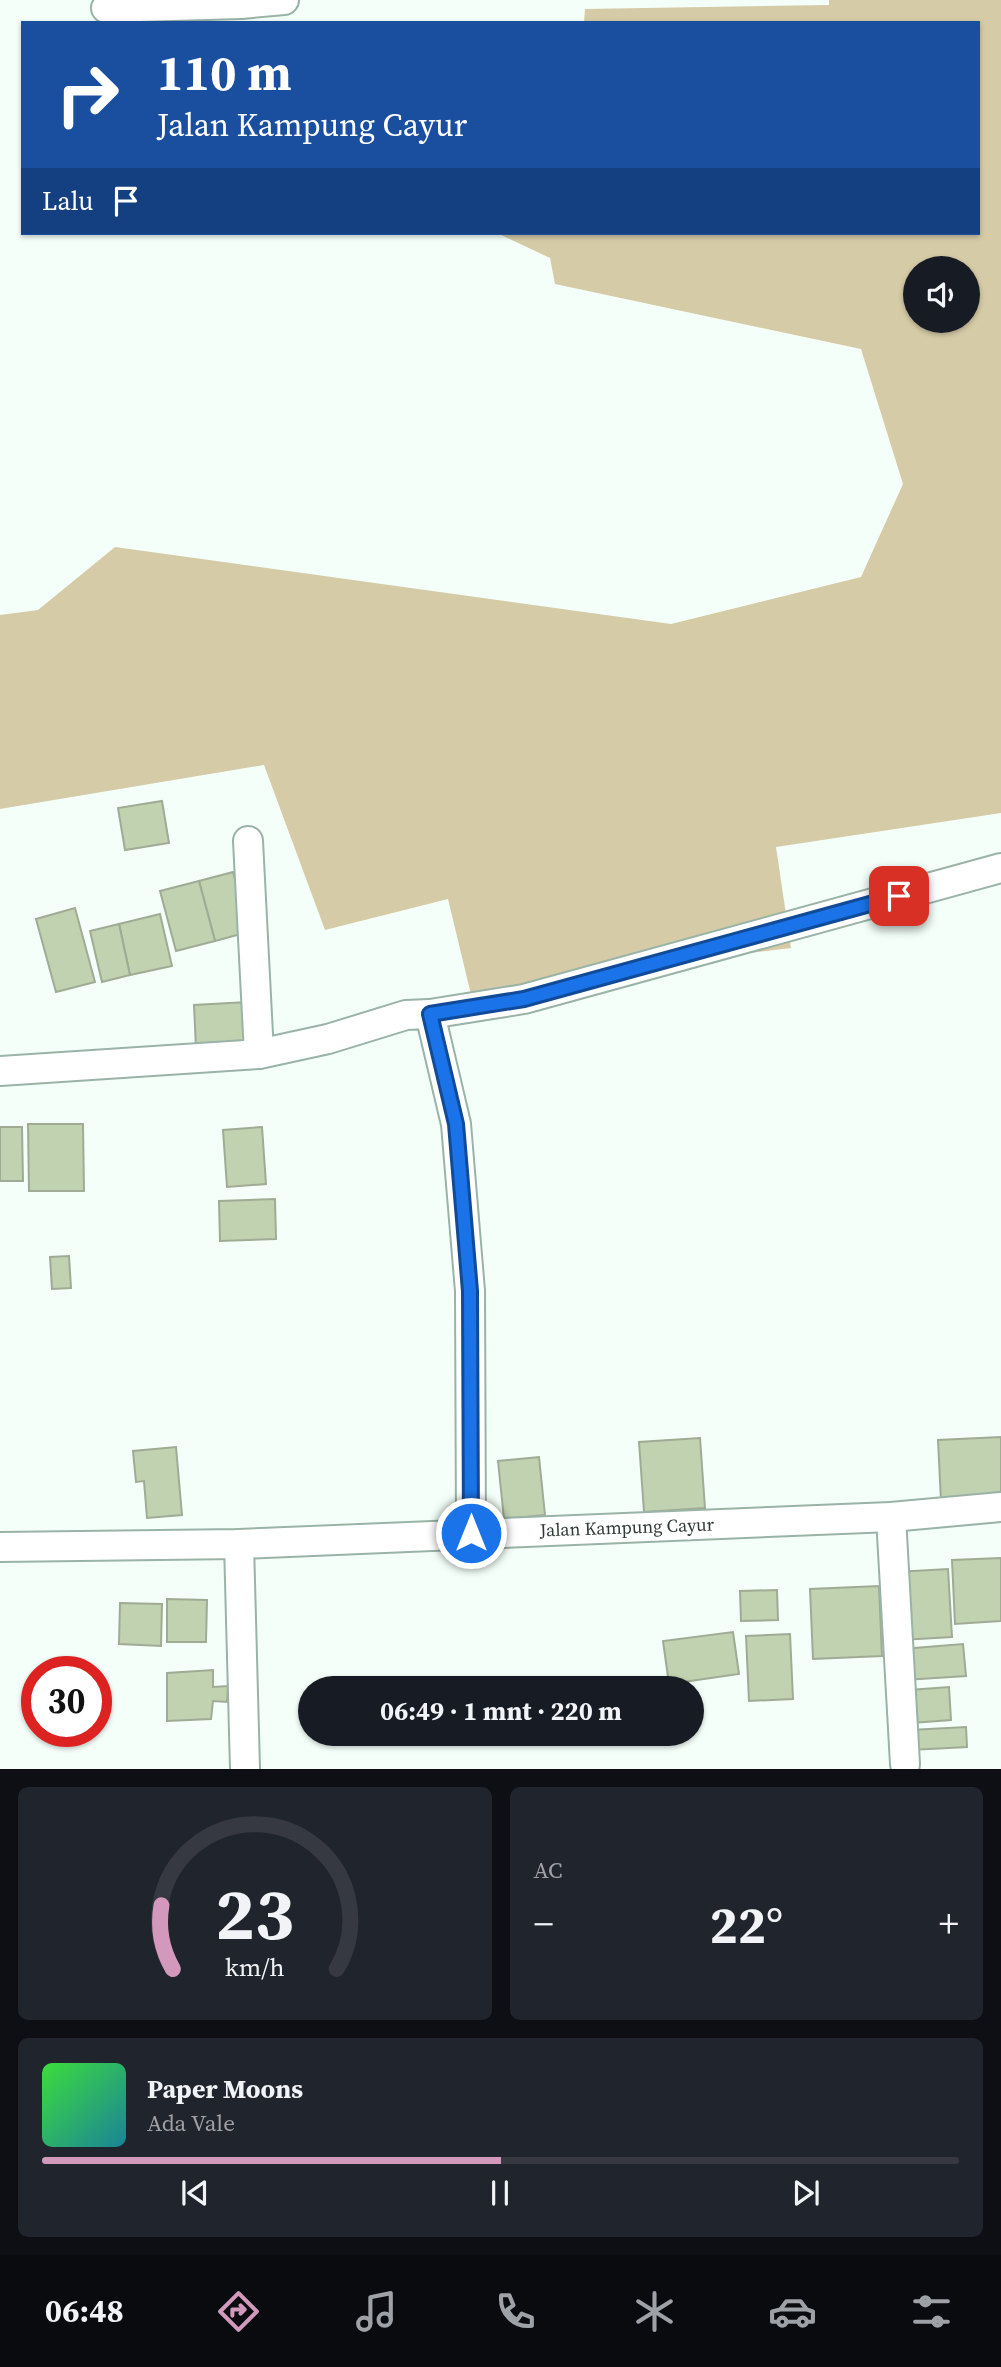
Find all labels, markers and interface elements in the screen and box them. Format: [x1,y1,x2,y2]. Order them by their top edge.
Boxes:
text: 110 m [157,39,292,106]
icon: right [42,49,133,140]
text: Jalan Kampung Cayur [157,103,467,147]
icon: arrive [107,182,145,220]
text: Lalu [42,183,93,219]
map controls [903,256,980,333]
button: sound [903,256,980,333]
pin [869,866,929,926]
icon: arrive [880,877,918,915]
position arrow [434,1496,508,1570]
street label: Jalan Kampung Cayur [538,1511,715,1543]
speed limit sign: 30 [21,1656,112,1747]
text: 06:49 · 1 mnt · 220 m [380,1693,622,1729]
text: AC [534,1854,562,1886]
text: 23 [215,1865,294,1964]
text: 22° [710,1889,783,1960]
text: − [534,1898,554,1950]
text: + [939,1898,959,1950]
text: km/h [225,1950,285,1984]
text: Paper Moons [147,2071,303,2107]
text: Ada Vale [147,2107,235,2139]
icon: previous [176,2174,214,2212]
icon: pause [481,2174,519,2212]
icon: next [787,2174,825,2212]
icon: directions [214,2287,263,2336]
icon: music [352,2287,401,2336]
icon: phone [491,2287,540,2336]
icon: climate [630,2287,679,2336]
icon: car [768,2287,817,2336]
icon: filters [907,2287,956,2336]
text: 06:48 [45,2289,124,2333]

